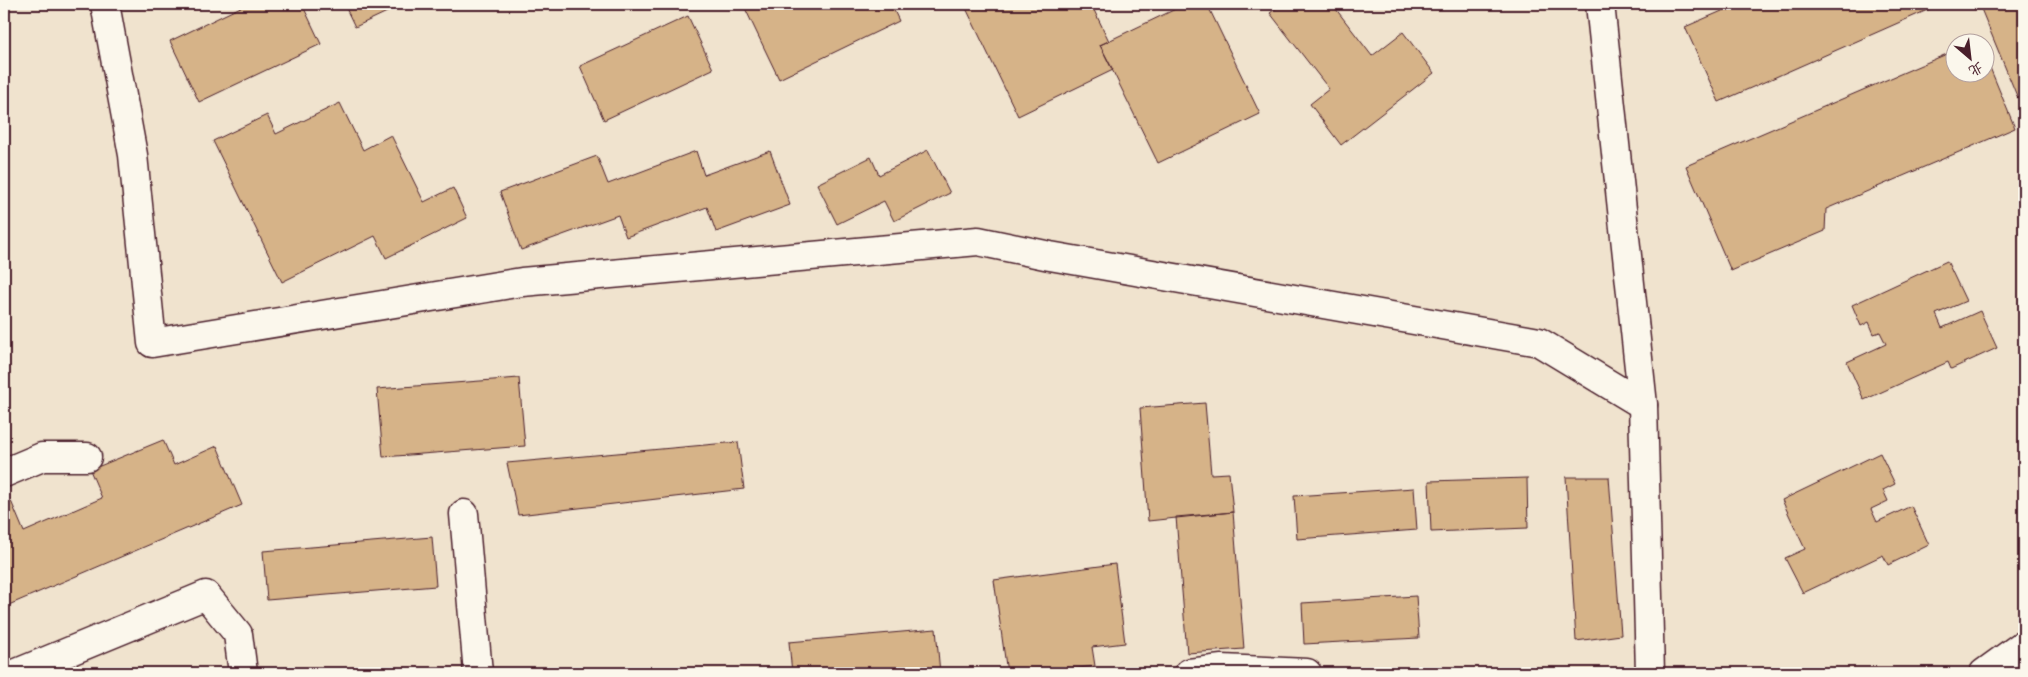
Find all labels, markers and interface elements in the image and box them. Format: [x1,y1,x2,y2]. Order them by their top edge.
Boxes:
north arrow [1946,32,1996,82]
text: 北 [1966,58,1986,80]

